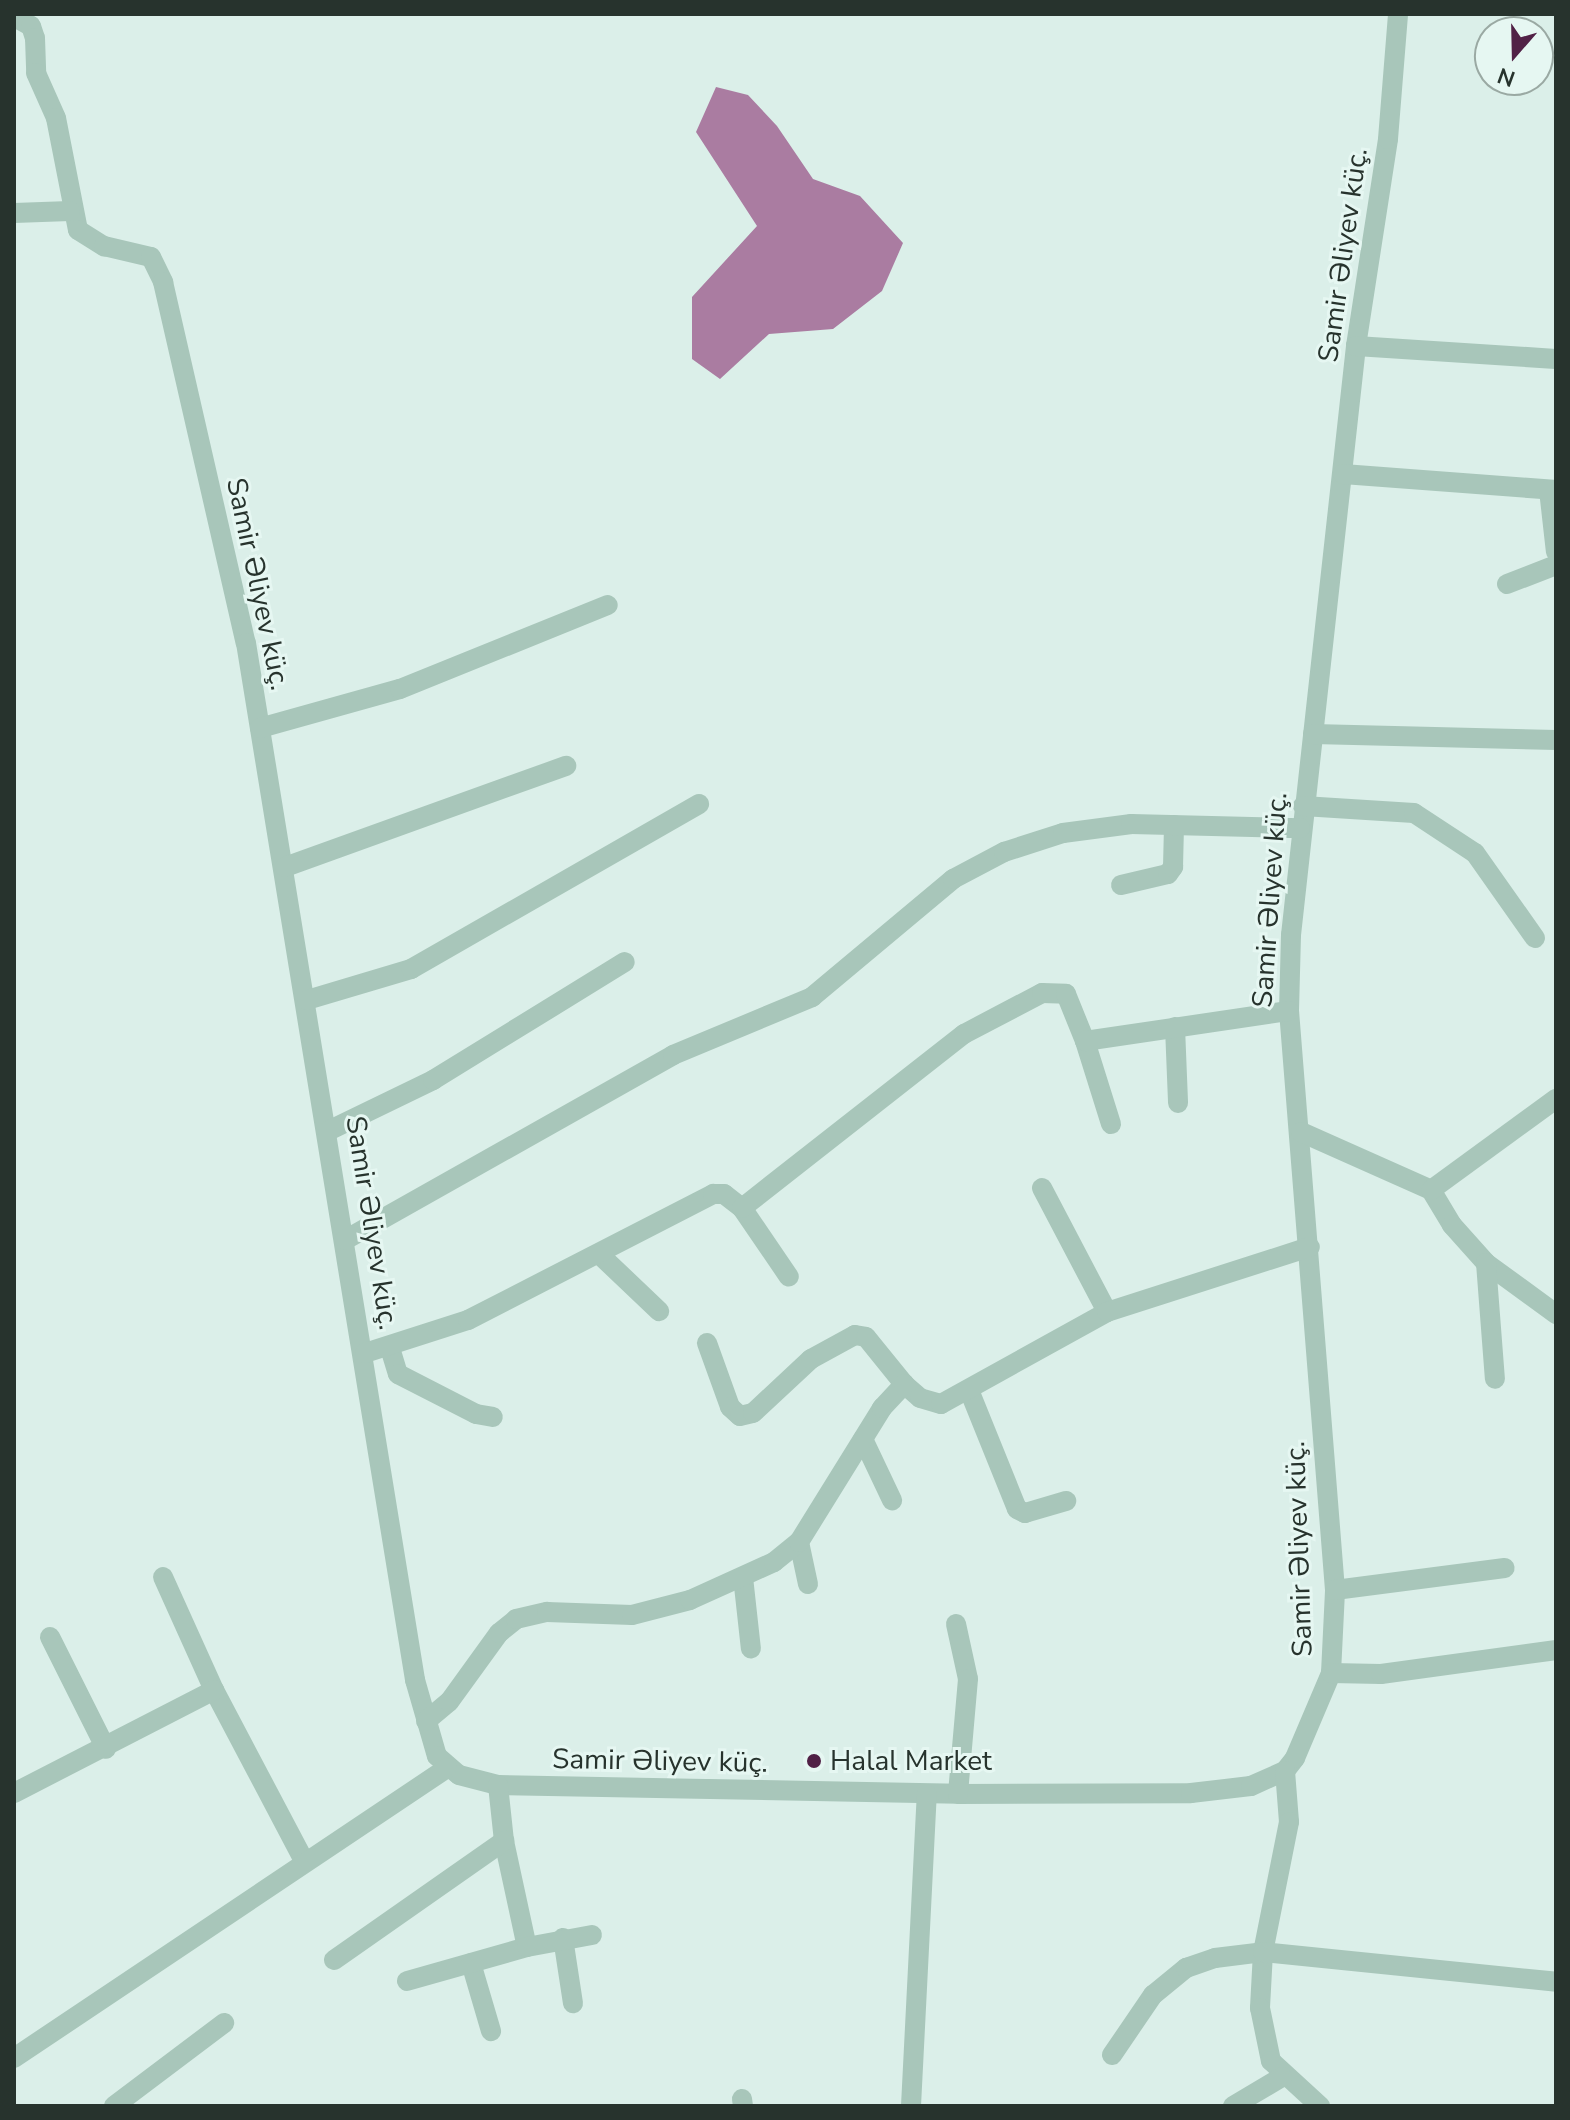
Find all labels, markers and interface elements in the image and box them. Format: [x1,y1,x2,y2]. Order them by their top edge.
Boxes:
north arrow [1474,16,1554,96]
text: N [1494,60,1519,94]
street label: Samir Əliyev küç. [1311,146,1375,364]
street label: Samir Əliyev küç. [219,475,297,693]
street label: Samir Əliyev küç. [1246,791,1294,1009]
street label: Samir Əliyev küç. [339,1114,405,1332]
street label: Samir Əliyev küç. [1278,1441,1320,1657]
street label: Samir Əliyev küç. [552,1742,768,1780]
place label: Halal Market [830,1744,992,1778]
marker: Halal Market [805,1752,823,1770]

